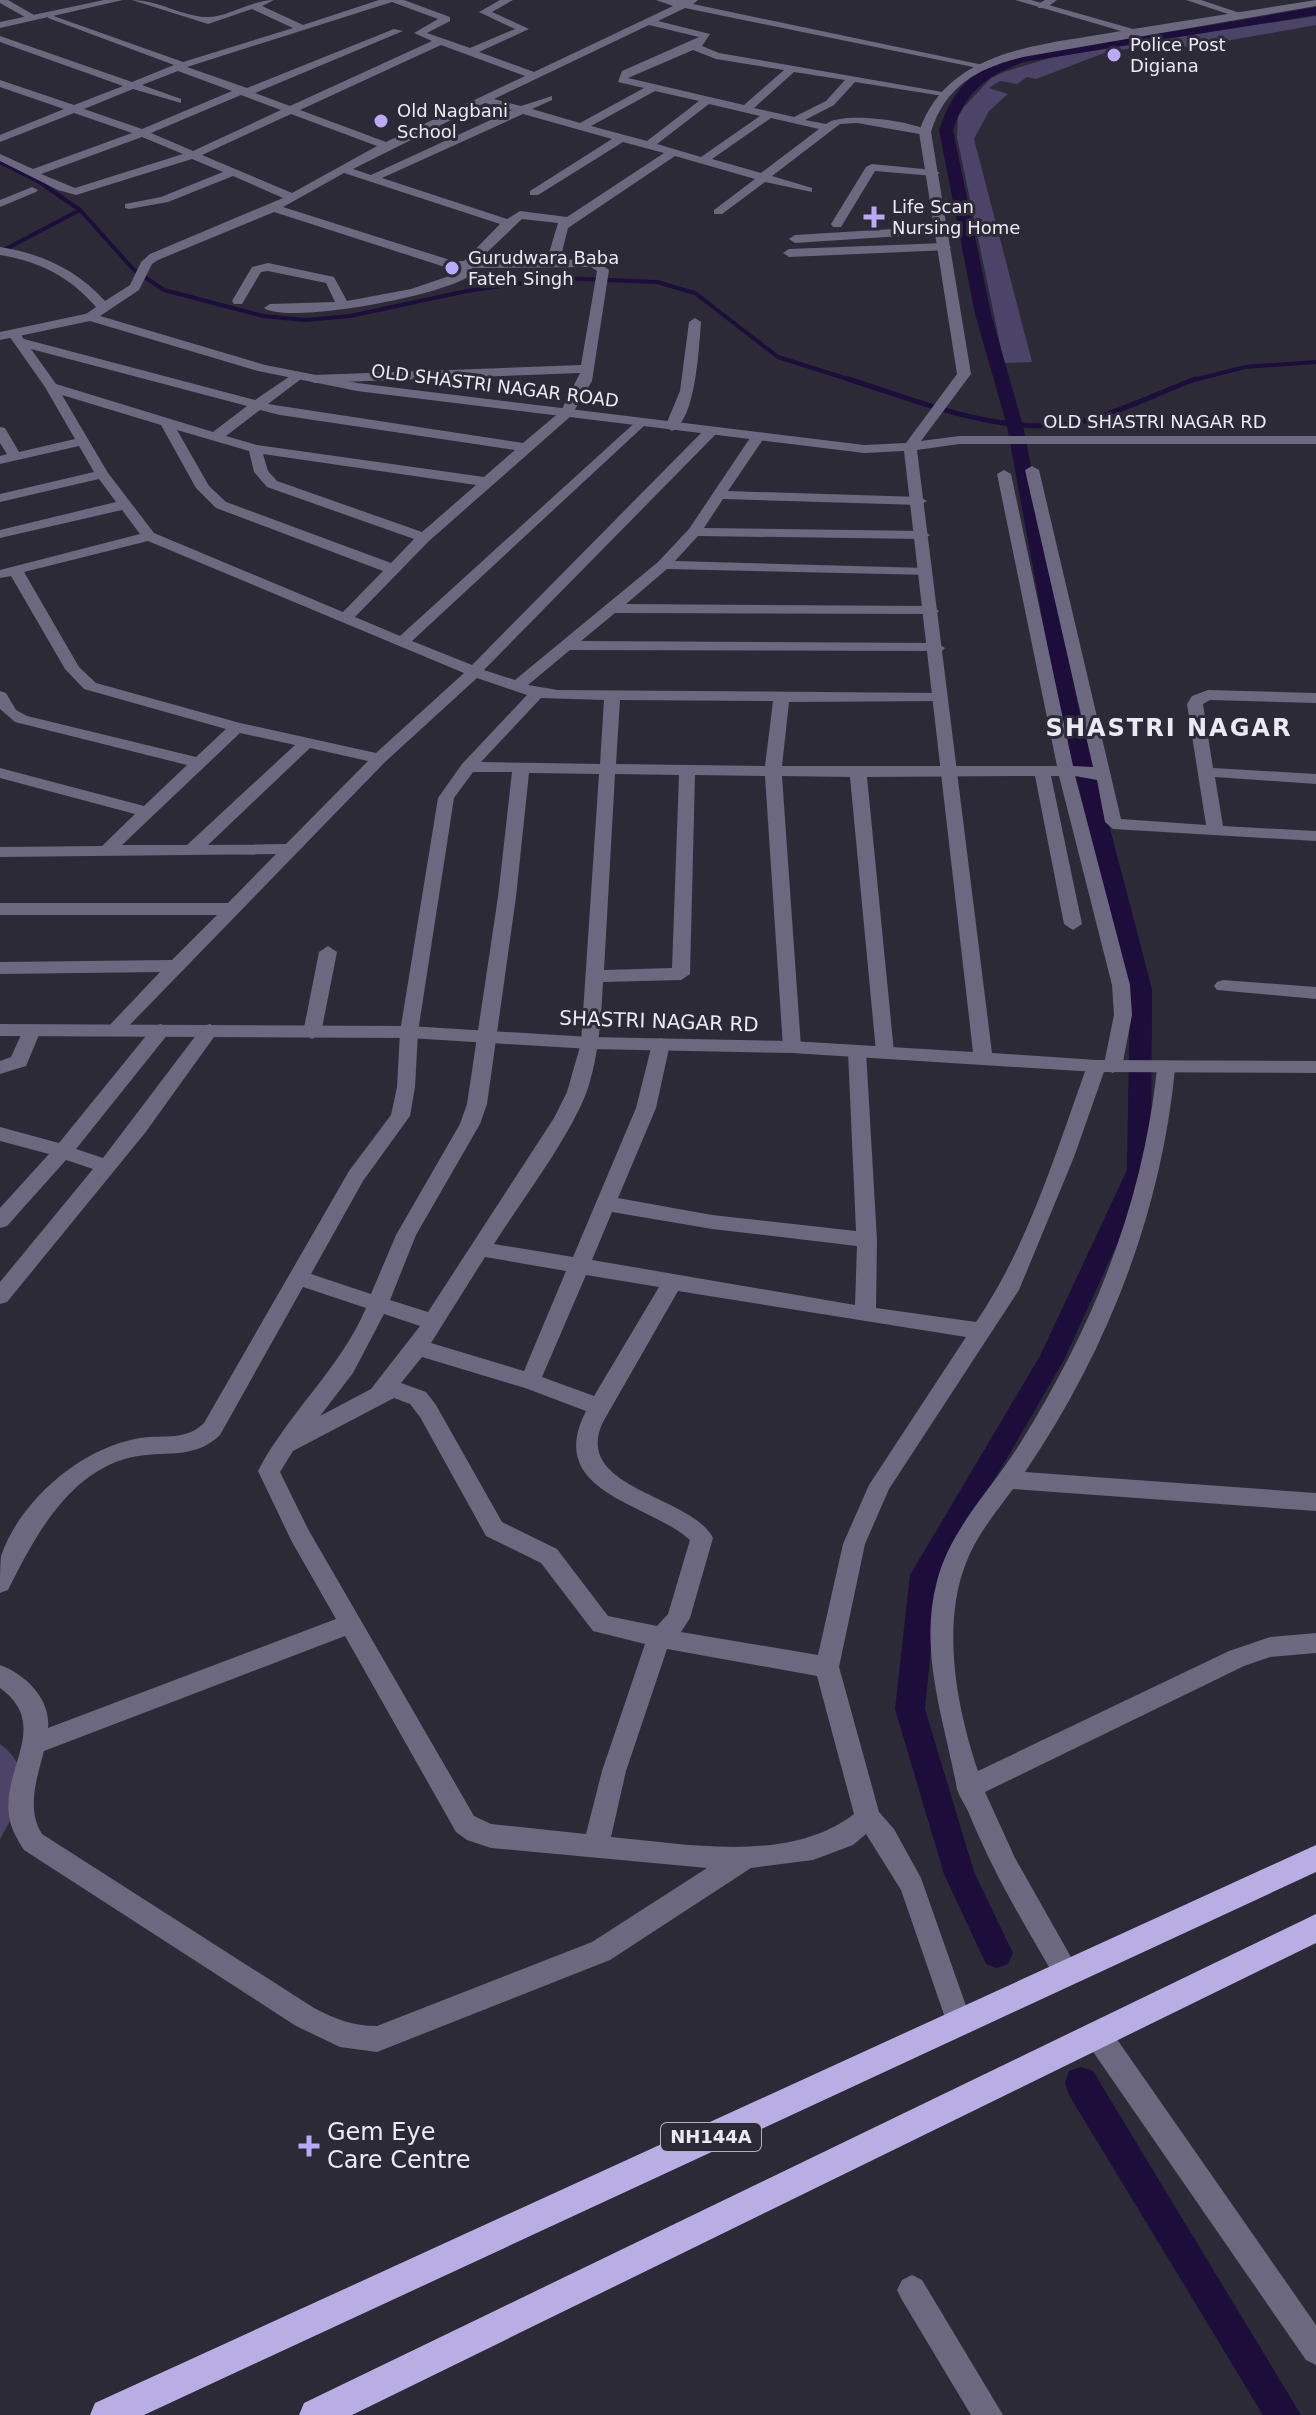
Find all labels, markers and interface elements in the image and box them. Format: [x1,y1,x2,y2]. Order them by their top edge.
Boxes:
place label: Police Post Digiana [1130,34,1226,76]
marker: Police Post Digiana [1105,46,1123,64]
place label: Old Nagbani School [397,100,508,142]
marker: Old Nagbani School [372,112,390,130]
place label: Life Scan Nursing Home [892,196,1020,238]
marker: Life Scan Nursing Home [863,206,885,228]
place label: Gurudwara Baba Fateh Singh [468,247,619,289]
marker: Gurudwara Baba Fateh Singh [443,259,461,277]
street label: OLD SHASTRI NAGAR ROAD [370,360,620,411]
street label: OLD SHASTRI NAGAR RD [1043,411,1267,432]
district label: SHASTRI NAGAR [1046,714,1292,742]
street label: SHASTRI NAGAR RD [559,1006,759,1036]
place label: Gem Eye Care Centre [327,2118,470,2174]
road number: NH144A [661,2123,761,2151]
marker: Gem Eye Care Centre [298,2135,320,2157]

